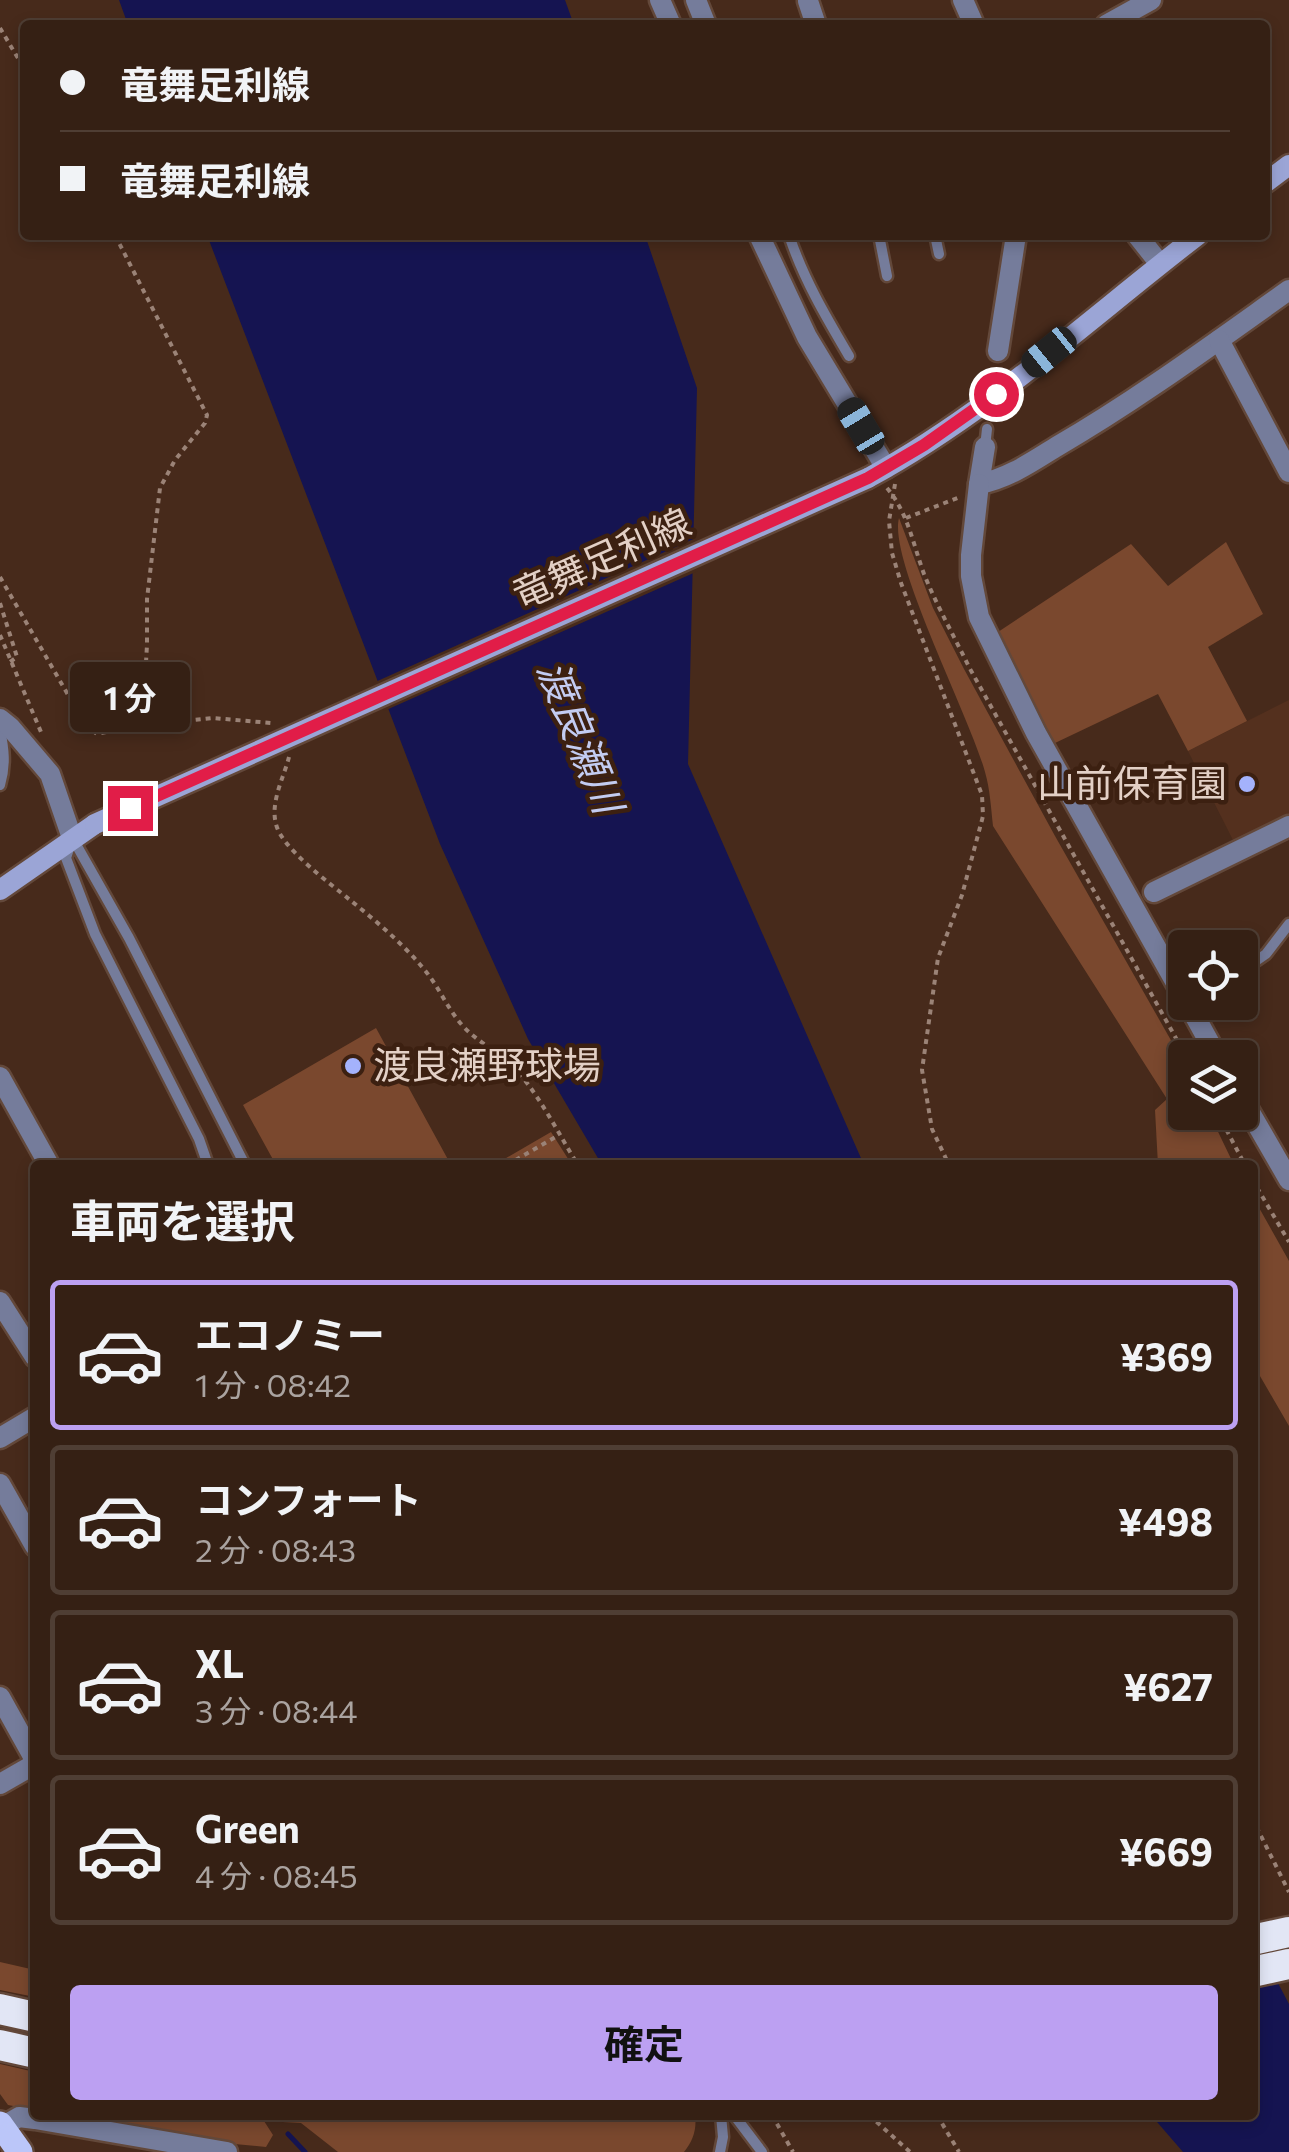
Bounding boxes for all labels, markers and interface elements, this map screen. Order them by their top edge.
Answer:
text: 竜舞足利線 [120,60,310,107]
text: 竜舞足利線 [120,156,310,203]
car [1016,321,1082,383]
route start [974,372,1019,417]
car [833,393,889,459]
street label: 竜舞足利線 [505,497,697,617]
water label: 渡良瀬川 [530,653,637,823]
callout: 1 分 [70,663,190,733]
text: 1 分 [104,677,156,717]
place label: 山前保育園 [1037,758,1227,805]
marker: 山前保育園 [1236,773,1258,795]
route end [108,786,153,831]
map controls [1168,930,1258,1130]
button: locate [1168,930,1258,1020]
place label: 渡良瀬野球場 [373,1040,601,1087]
button: layers [1168,1040,1258,1130]
marker: 渡良瀬野球場 [342,1055,364,1077]
text: 車両を選択 [70,1192,295,1247]
icon: car [75,1310,165,1400]
text: エコノミー [195,1310,385,1357]
text: ¥369 [1120,1332,1213,1379]
text: 1 分 · 08:42 [195,1364,351,1404]
icon: car [75,1475,165,1565]
text: コンフォート [195,1475,422,1522]
text: ¥498 [1118,1497,1213,1544]
text: 2 分 · 08:43 [195,1529,356,1569]
text: XL [195,1639,244,1686]
icon: car [75,1640,165,1730]
text: ¥627 [1123,1662,1213,1709]
text: 3 分 · 08:44 [195,1690,357,1730]
text: Green [195,1804,300,1851]
icon: car [75,1805,165,1895]
text: ¥669 [1119,1827,1213,1874]
text: 4 分 · 08:45 [195,1855,358,1895]
button: 確定 [70,1985,1218,2100]

